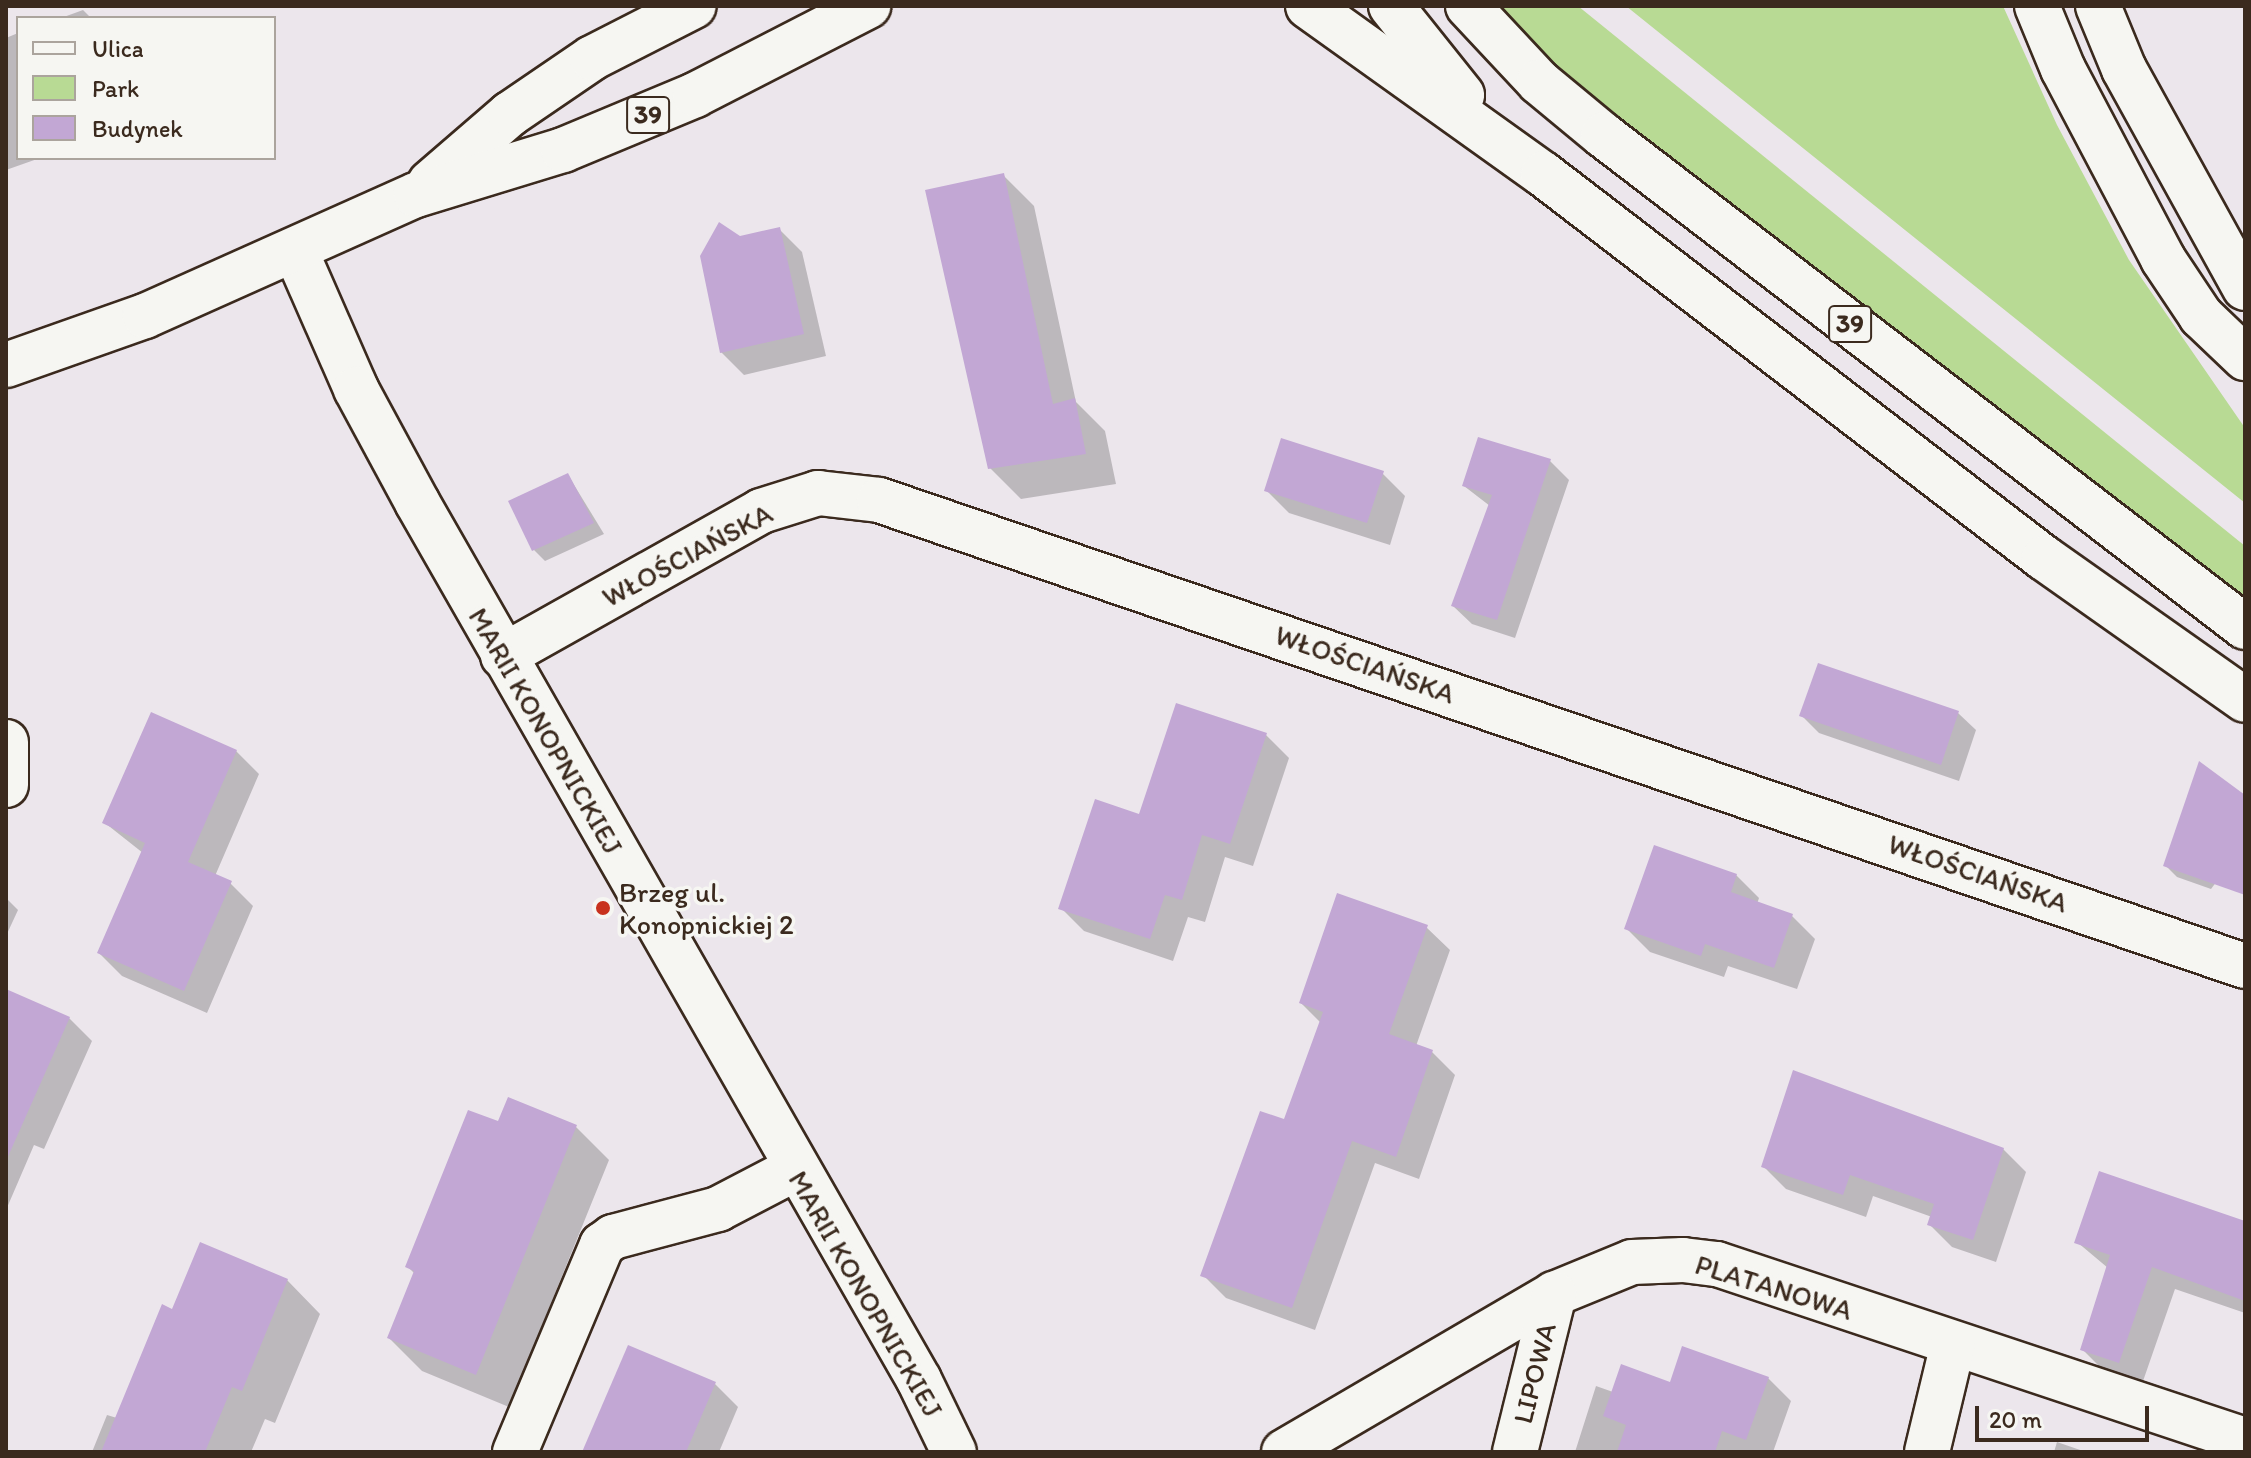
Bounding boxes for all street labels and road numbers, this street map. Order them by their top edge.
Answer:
road number: 39 [626,93,670,137]
road number: 39 [1828,302,1872,346]
street label: WŁOŚCIAŃSKA [596,496,778,614]
street label: MARII KONOPNICKIEJ [462,602,630,860]
street label: WŁOŚCIAŃSKA [1271,618,1459,710]
street label: WŁOŚCIAŃSKA [1884,827,2072,919]
street label: MARII KONOPNICKIEJ [782,1165,950,1423]
street label: PLATANOWA [1691,1247,1857,1327]
street label: LIPOWA [1505,1319,1563,1427]

